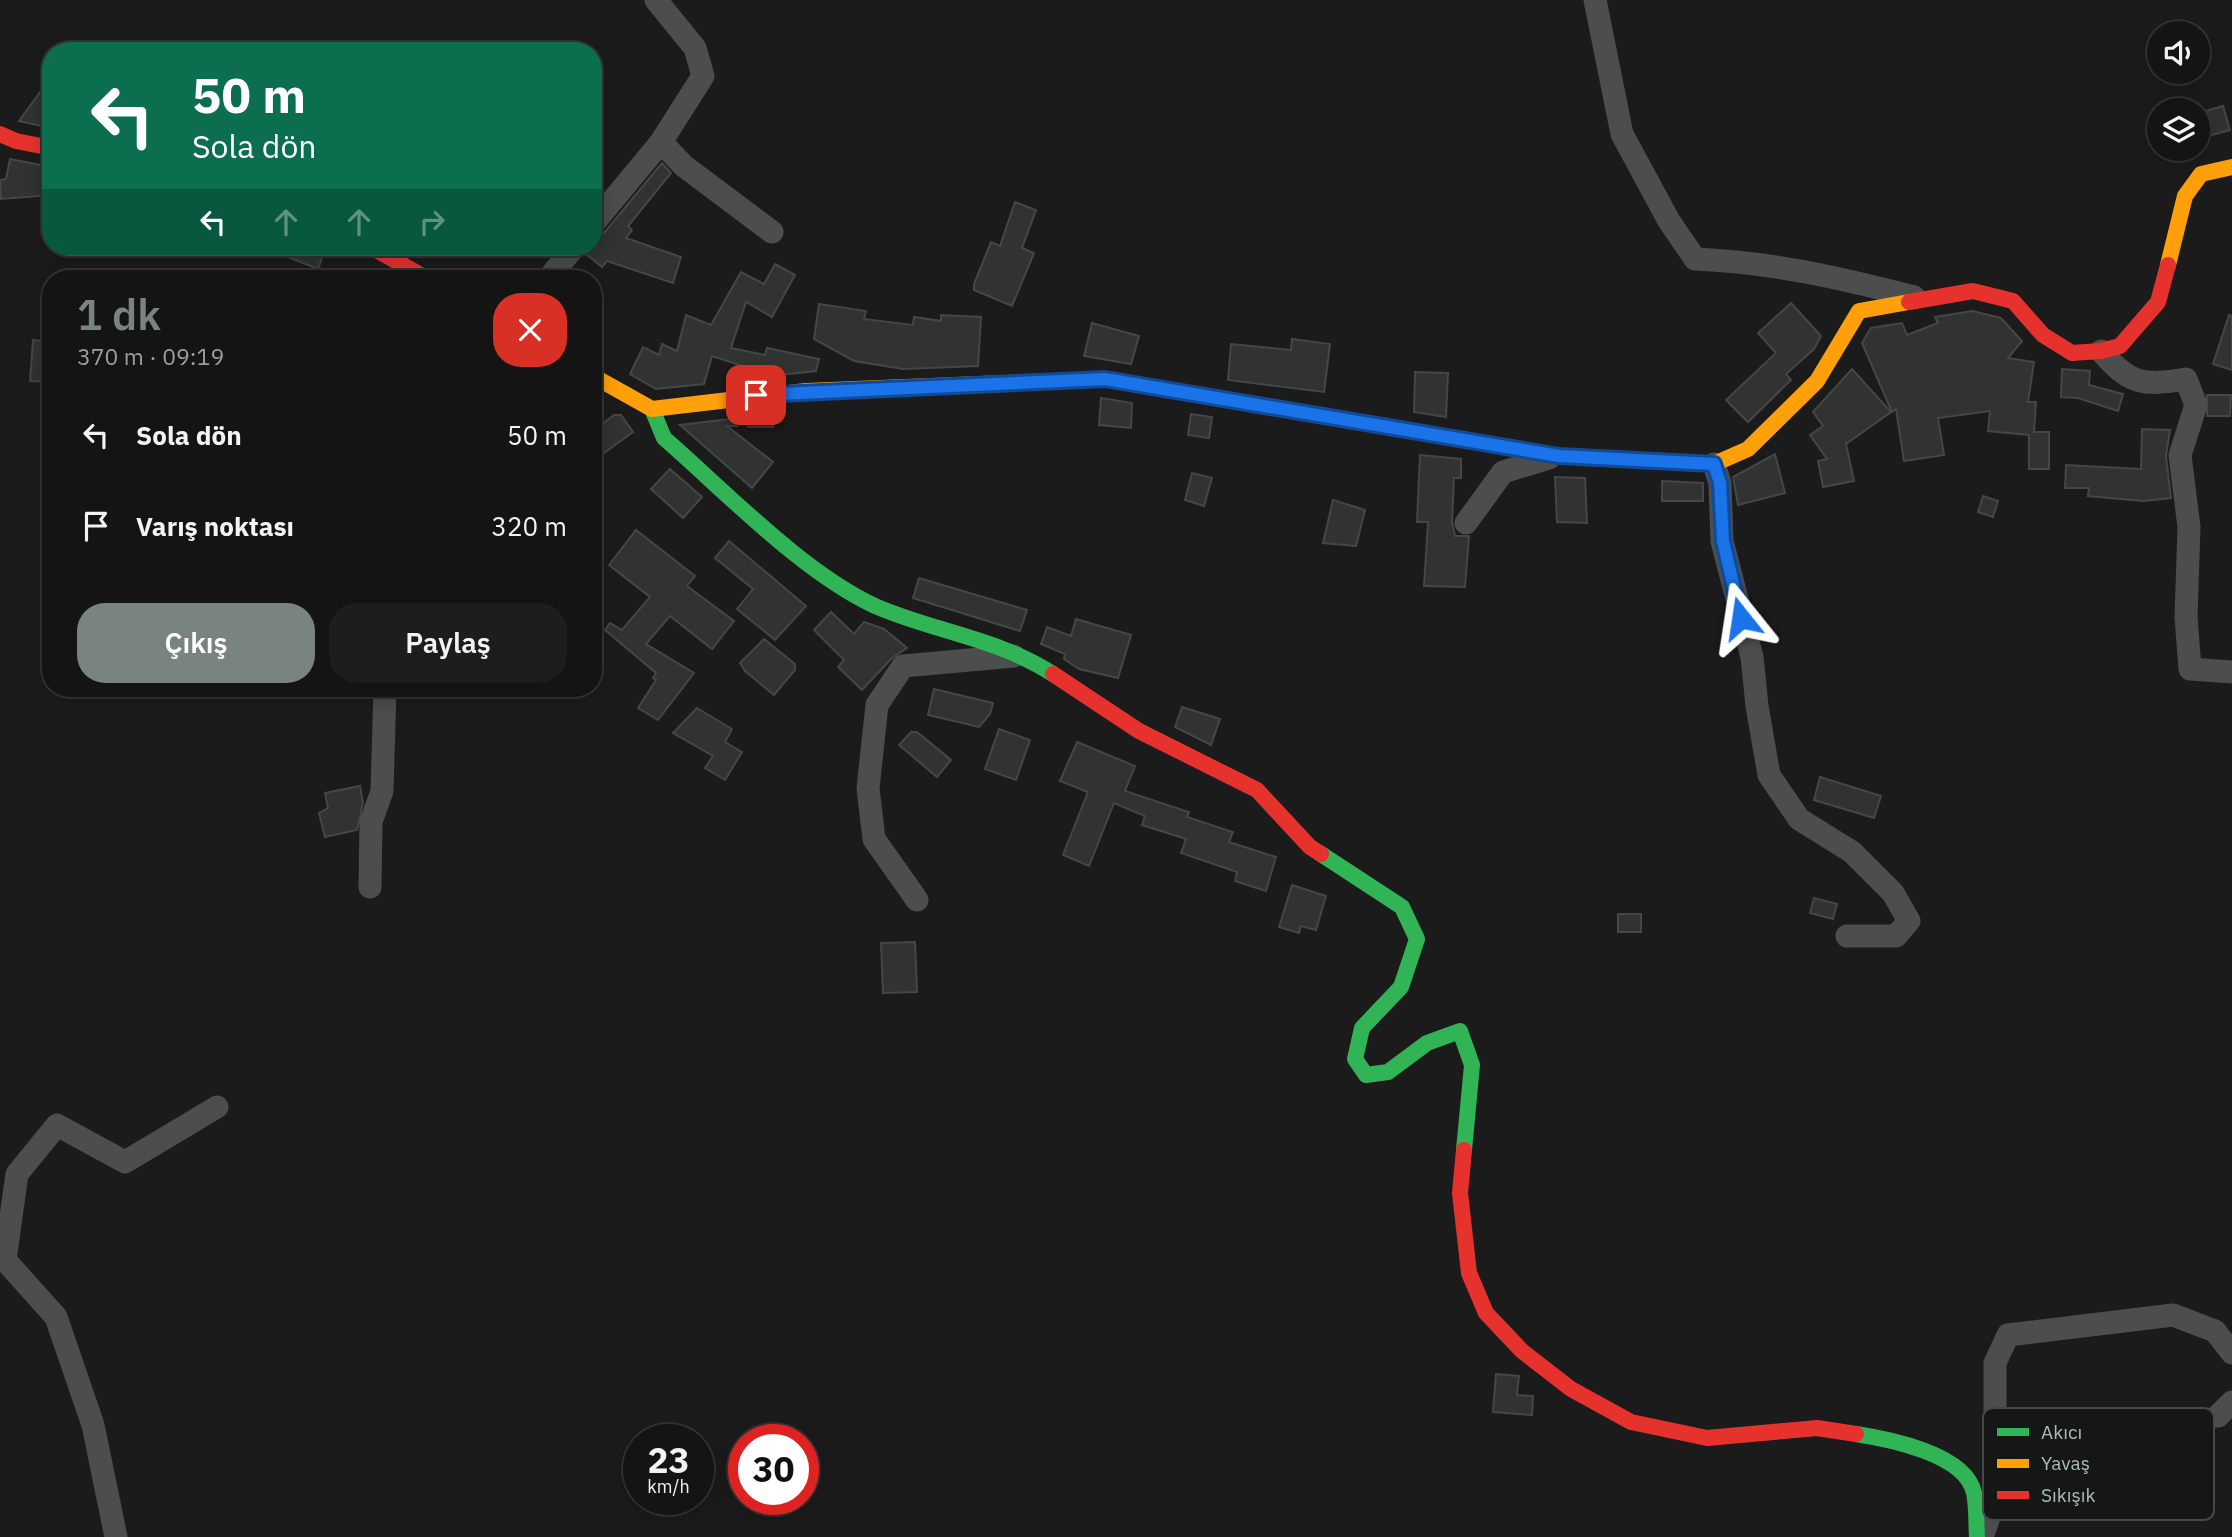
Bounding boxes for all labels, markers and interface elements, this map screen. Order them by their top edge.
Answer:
map controls [2147,21,2210,161]
button: sound [2147,21,2210,84]
text: 50 m [192,63,306,126]
icon: left [77,70,168,161]
button: layers [2147,98,2210,161]
text: Sola dön [192,125,317,167]
icon: left [194,203,232,241]
icon: ahead [267,203,305,241]
icon: ahead [340,203,378,241]
icon: right [413,203,451,241]
text: 1 dk [77,287,161,342]
button: close [493,293,567,367]
text: 370 m · 09:19 [77,341,224,371]
pin [726,365,786,425]
icon: arrive [737,376,775,414]
icon: left [77,416,115,454]
text: Sola dön [136,418,242,452]
text: 50 m [507,418,567,452]
icon: arrive [77,507,115,545]
text: Varış noktası [136,509,294,543]
text: 320 m [491,509,567,543]
position arrow [1704,581,1778,655]
button: Çıkış [77,603,315,683]
button: Paylaş [329,603,567,683]
legend [1983,1408,2214,1520]
text: Akıcı [2041,1420,2082,1444]
speed limit sign: 30 [728,1424,819,1515]
text: 23 [647,1437,690,1483]
text: Yavaş [2041,1451,2090,1475]
text: km/h [647,1475,690,1498]
text: Sıkışık [2041,1483,2096,1507]

